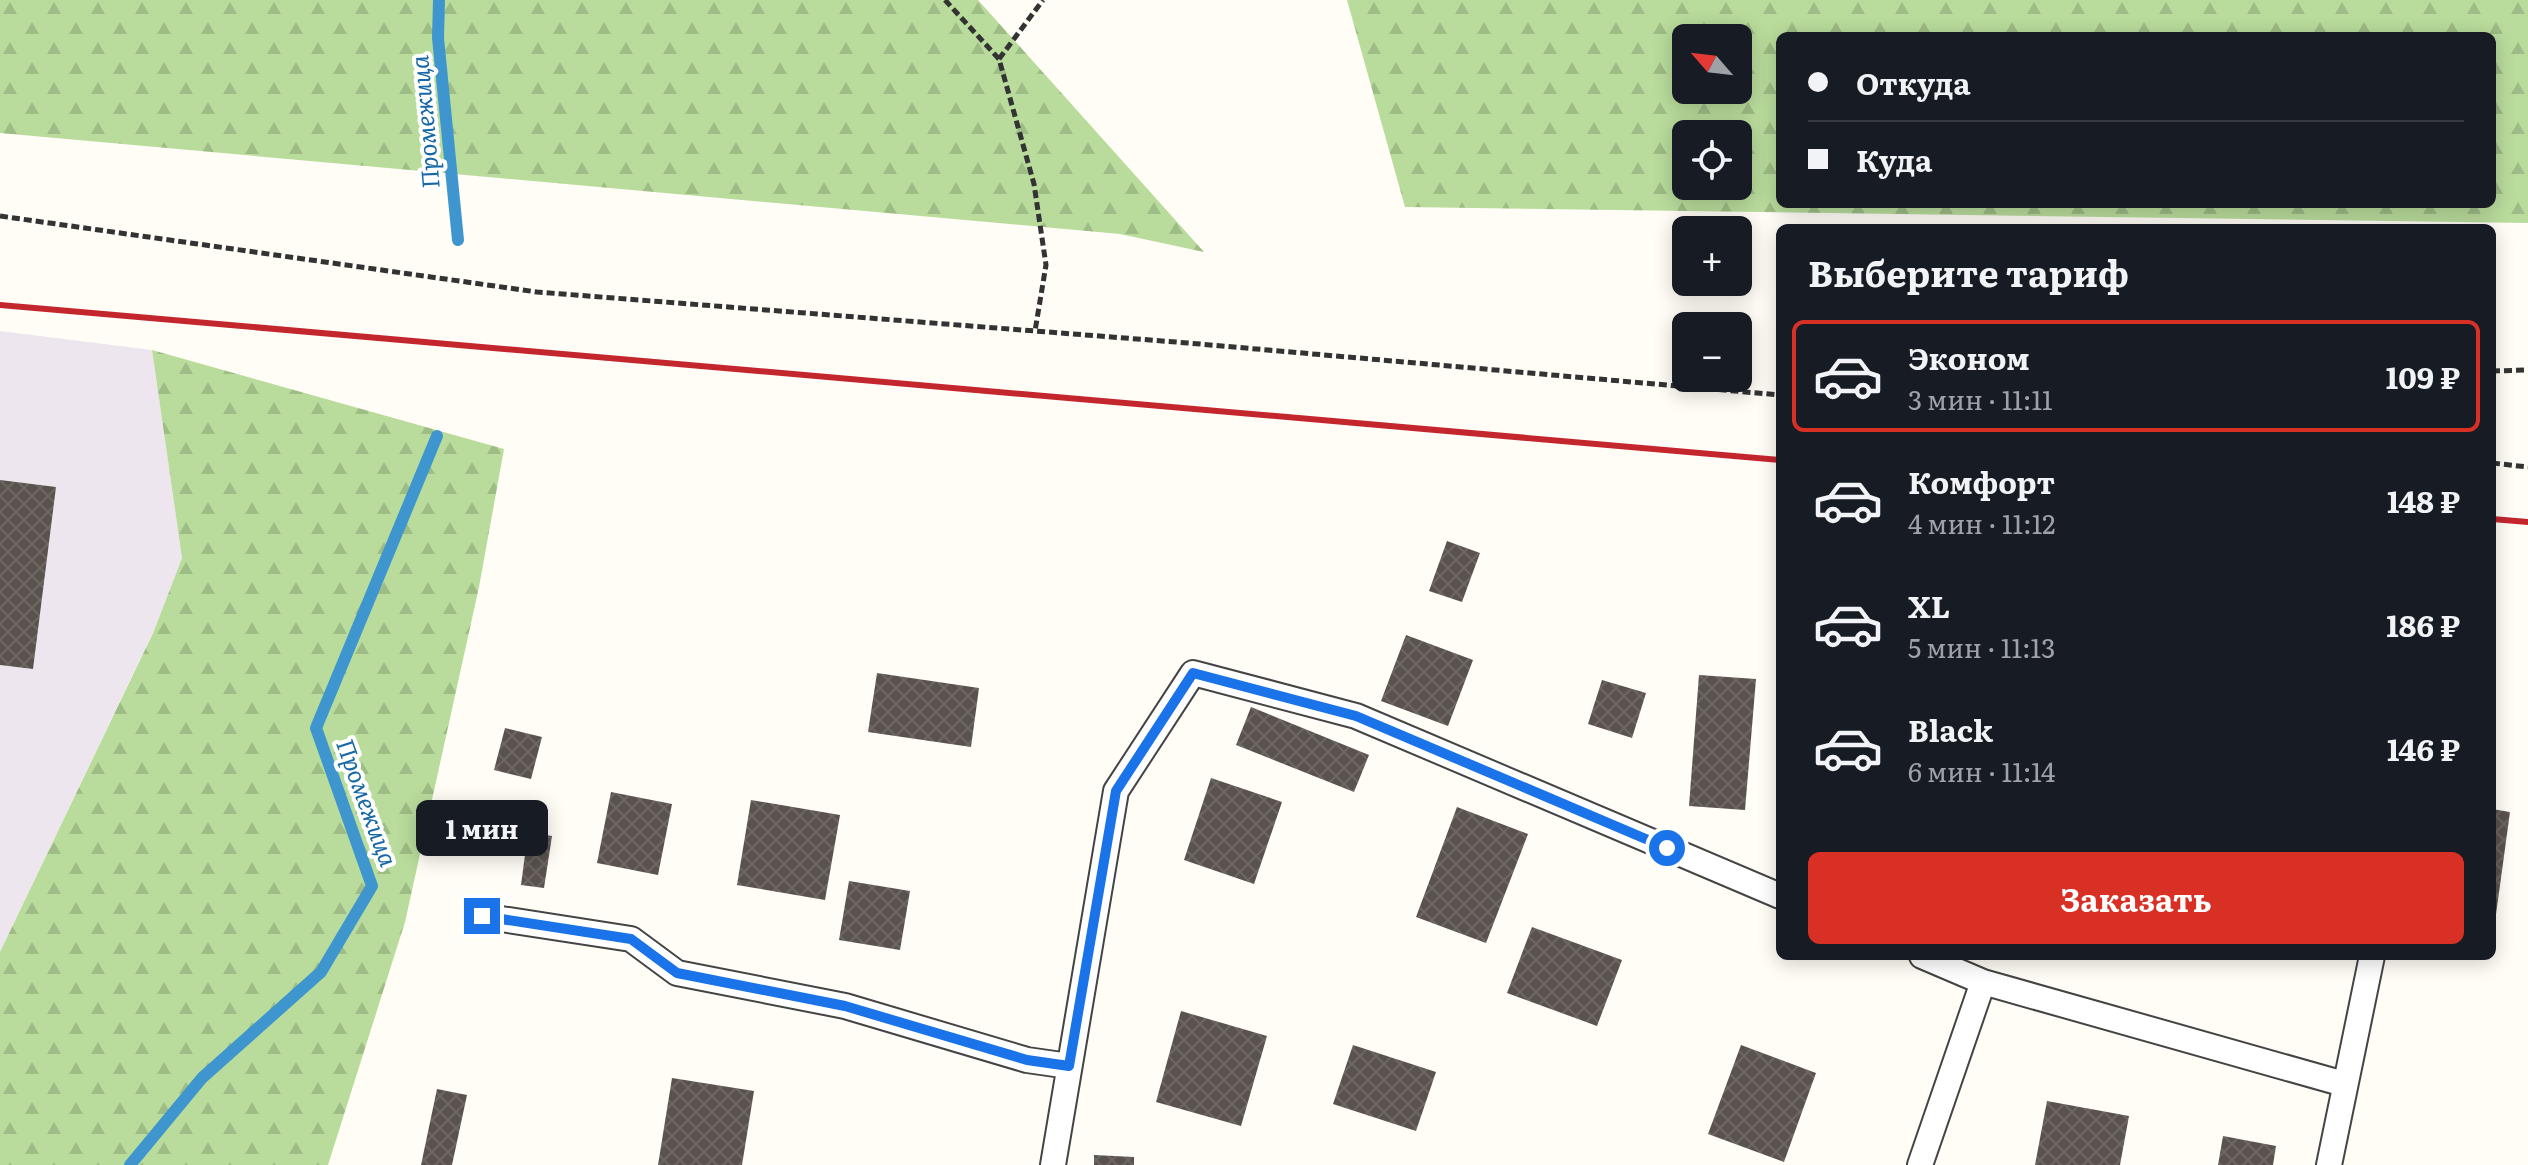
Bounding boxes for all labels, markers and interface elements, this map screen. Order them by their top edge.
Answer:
north arrow [1672,24,1752,104]
map controls [1672,24,1752,392]
water label: Промежица [400,54,447,190]
text: Откуда [1856,60,1971,104]
button: locate [1672,120,1752,200]
text: Куда [1856,137,1932,181]
button: + [1672,216,1752,296]
text: Выберите тариф [1808,245,2129,298]
button: − [1672,312,1752,392]
text: Эконом [1908,335,2030,379]
icon: car [1812,340,1884,412]
text: 109 ₽ [2386,354,2460,398]
text: 3 мин · 11:11 [1908,379,2053,418]
text: Комфорт [1908,459,2055,503]
icon: car [1812,464,1884,536]
text: 148 ₽ [2387,478,2460,522]
text: 4 мин · 11:12 [1908,503,2056,542]
text: XL [1908,583,1950,627]
icon: car [1812,588,1884,660]
text: 186 ₽ [2386,602,2460,646]
text: 5 мин · 11:13 [1908,627,2055,666]
text: Black [1908,707,1993,751]
icon: car [1812,712,1884,784]
text: 146 ₽ [2387,726,2460,770]
water label: Промежица [329,733,408,871]
text: 6 мин · 11:14 [1908,751,2055,790]
callout: 1 мин [416,800,548,856]
text: 1 мин [445,808,519,847]
route start [1649,830,1685,866]
button: Заказать [1808,852,2464,944]
route end [464,898,500,934]

